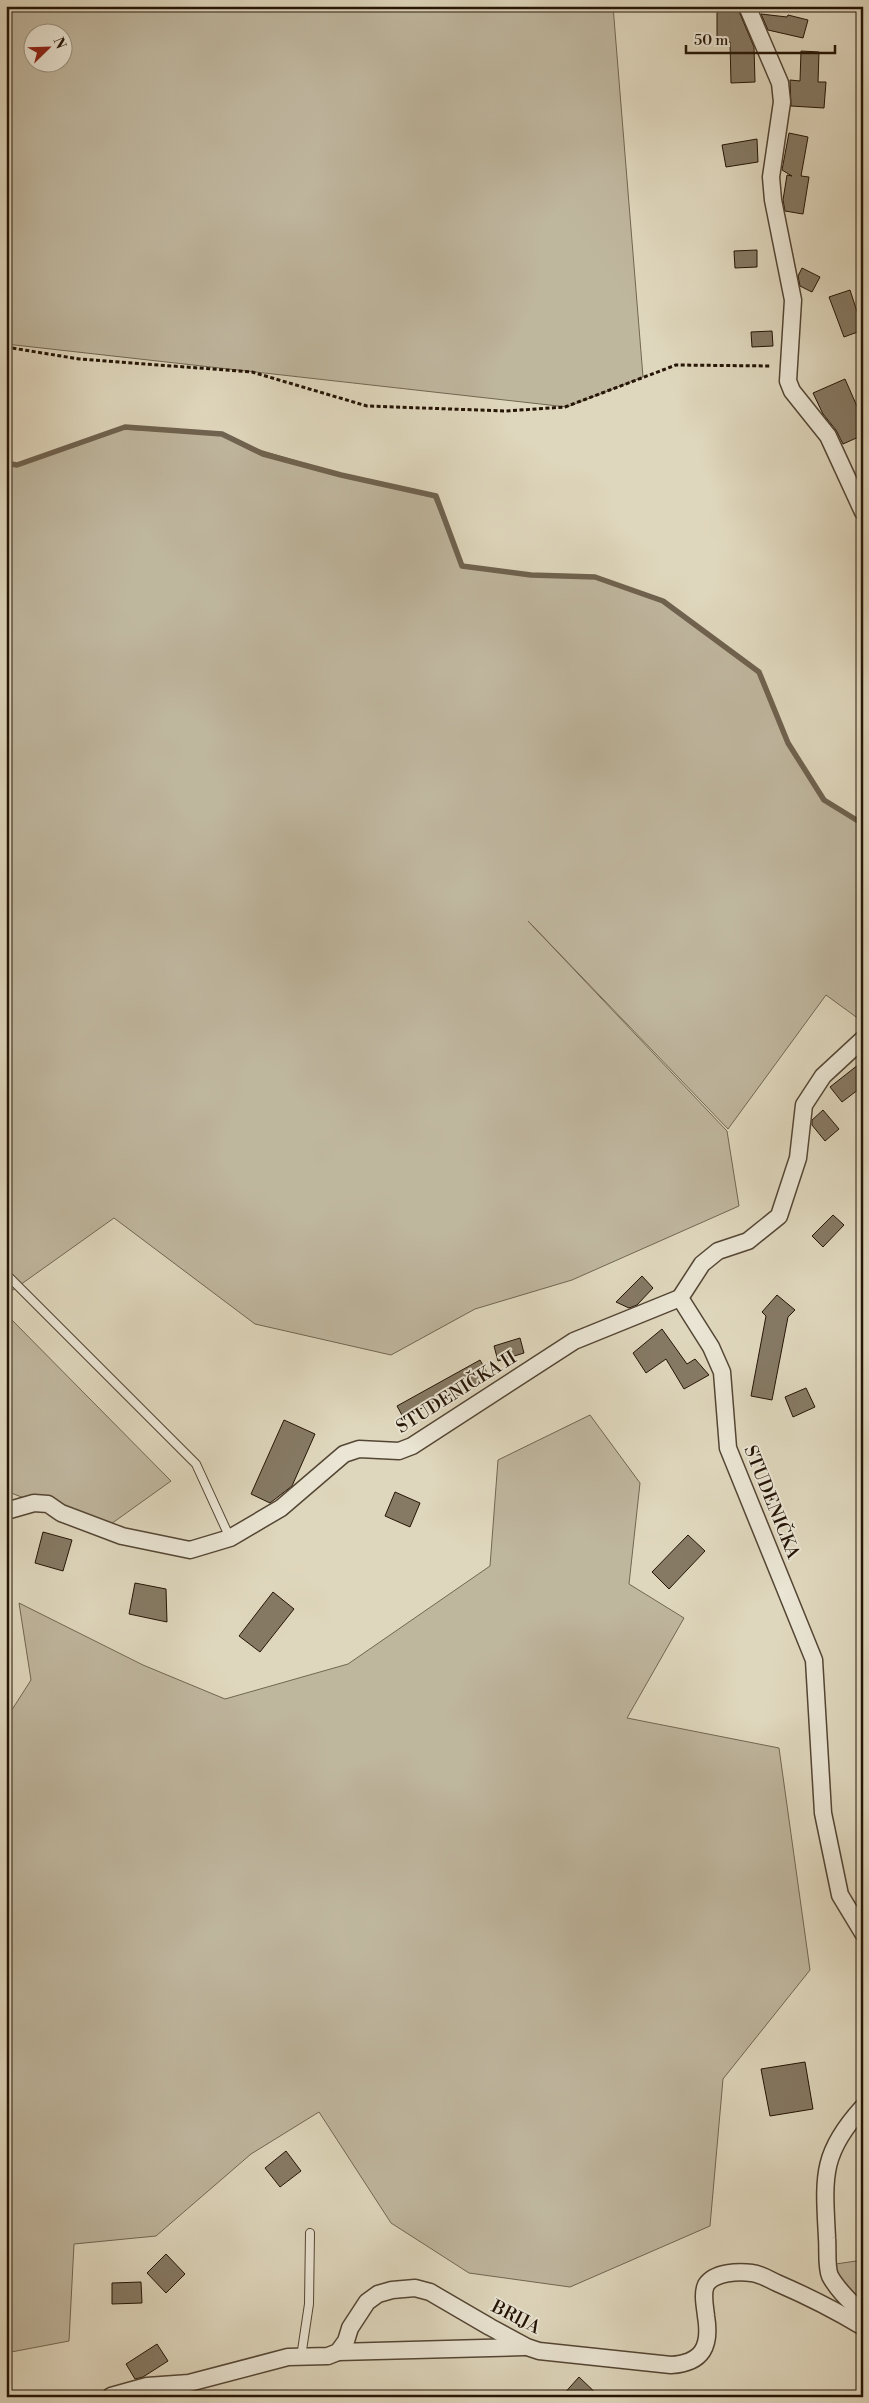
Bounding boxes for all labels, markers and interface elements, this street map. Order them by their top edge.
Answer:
north arrow [22,22,72,72]
scale bar [686,22,835,54]
text: 50 m [694,31,728,50]
text: N [49,35,69,52]
street label: STUDENIČKA II [392,1346,521,1439]
street label: STUDENIČKA [738,1442,805,1563]
street label: BRIJA [487,2295,545,2340]

